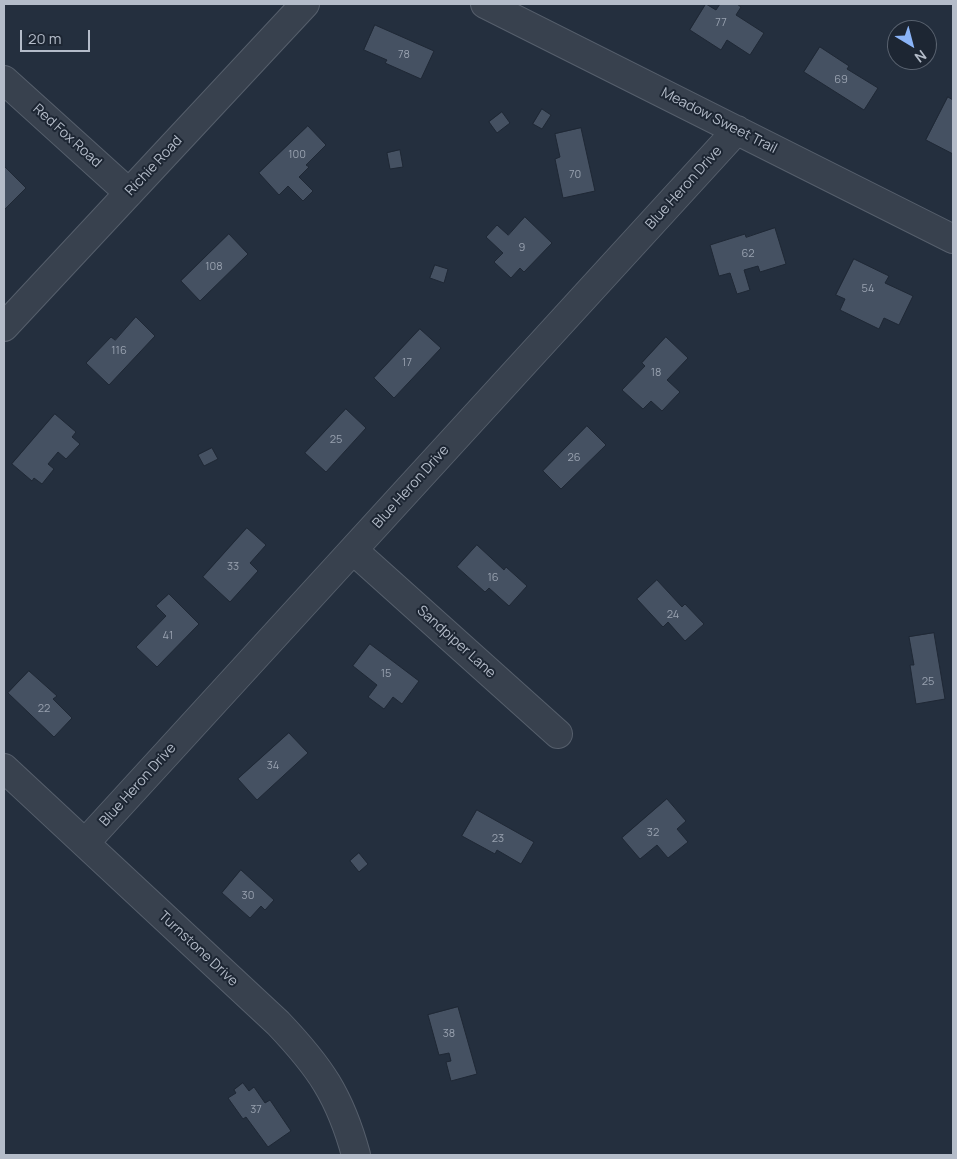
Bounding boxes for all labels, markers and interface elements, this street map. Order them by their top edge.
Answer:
house number: 77 [715,16,727,30]
scale bar [22,20,92,52]
north arrow [887,20,937,70]
text: 20 m [28,28,61,49]
text: N [911,46,930,67]
house number: 78 [398,48,410,62]
house number: 69 [834,73,848,87]
street label: Meadow Sweet Trail [658,84,780,158]
street label: Red Fox Road [29,101,105,171]
street label: Richie Road [122,133,186,199]
street label: Blue Heron Drive [642,143,726,233]
house number: 100 [288,148,306,162]
house number: 70 [569,168,581,182]
house number: 9 [519,241,525,255]
house number: 62 [741,247,755,261]
house number: 108 [205,260,223,274]
house number: 54 [862,282,874,296]
house number: 116 [111,344,127,358]
house number: 17 [402,356,412,370]
house number: 18 [651,366,661,380]
house number: 25 [330,433,342,447]
street label: Blue Heron Drive [369,442,453,532]
house number: 26 [567,451,581,465]
house number: 33 [227,560,239,574]
house number: 16 [487,571,499,585]
street label: Sandpiper Lane [413,602,499,682]
house number: 24 [667,608,679,622]
house number: 41 [163,629,173,643]
house number: 15 [381,667,391,681]
house number: 25 [922,675,934,689]
house number: 22 [38,702,50,716]
street label: Blue Heron Drive [96,740,180,830]
house number: 34 [267,759,279,773]
house number: 32 [647,826,659,840]
house number: 23 [492,832,504,846]
house number: 30 [242,889,254,903]
street label: Turnstone Drive [155,908,241,990]
house number: 38 [443,1027,455,1041]
house number: 37 [250,1103,262,1117]

